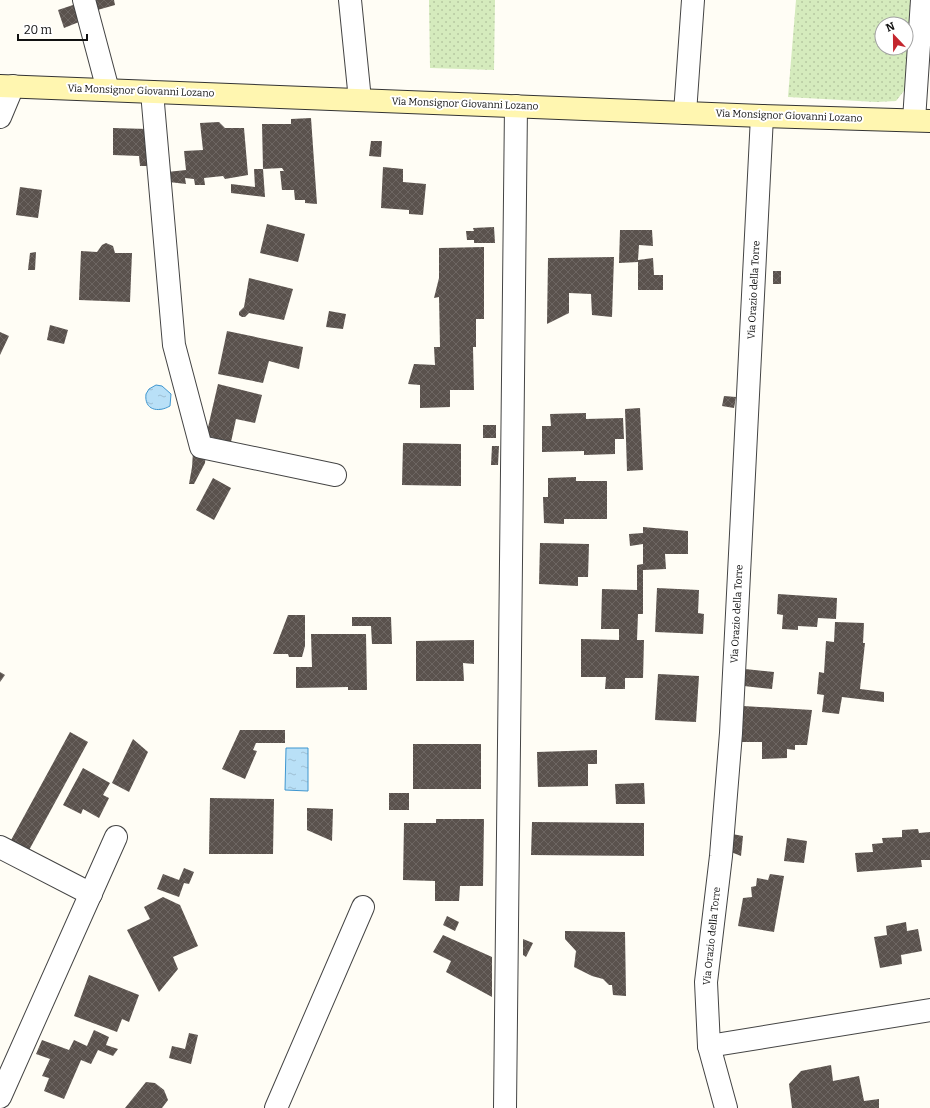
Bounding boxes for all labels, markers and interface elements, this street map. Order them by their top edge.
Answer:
scale bar [18,16,87,42]
north arrow [874,16,914,56]
text: N [884,19,897,35]
text: 20 m [24,23,53,37]
street label: Via Monsignor Giovanni Lozano [67,82,215,100]
street label: Via Monsignor Giovanni Lozano [391,95,539,113]
street label: Via Monsignor Giovanni Lozano [715,107,863,125]
street label: Via Orazio della Torre [745,240,763,340]
street label: Via Orazio della Torre [728,564,746,664]
street label: Via Orazio della Torre [701,886,723,986]

